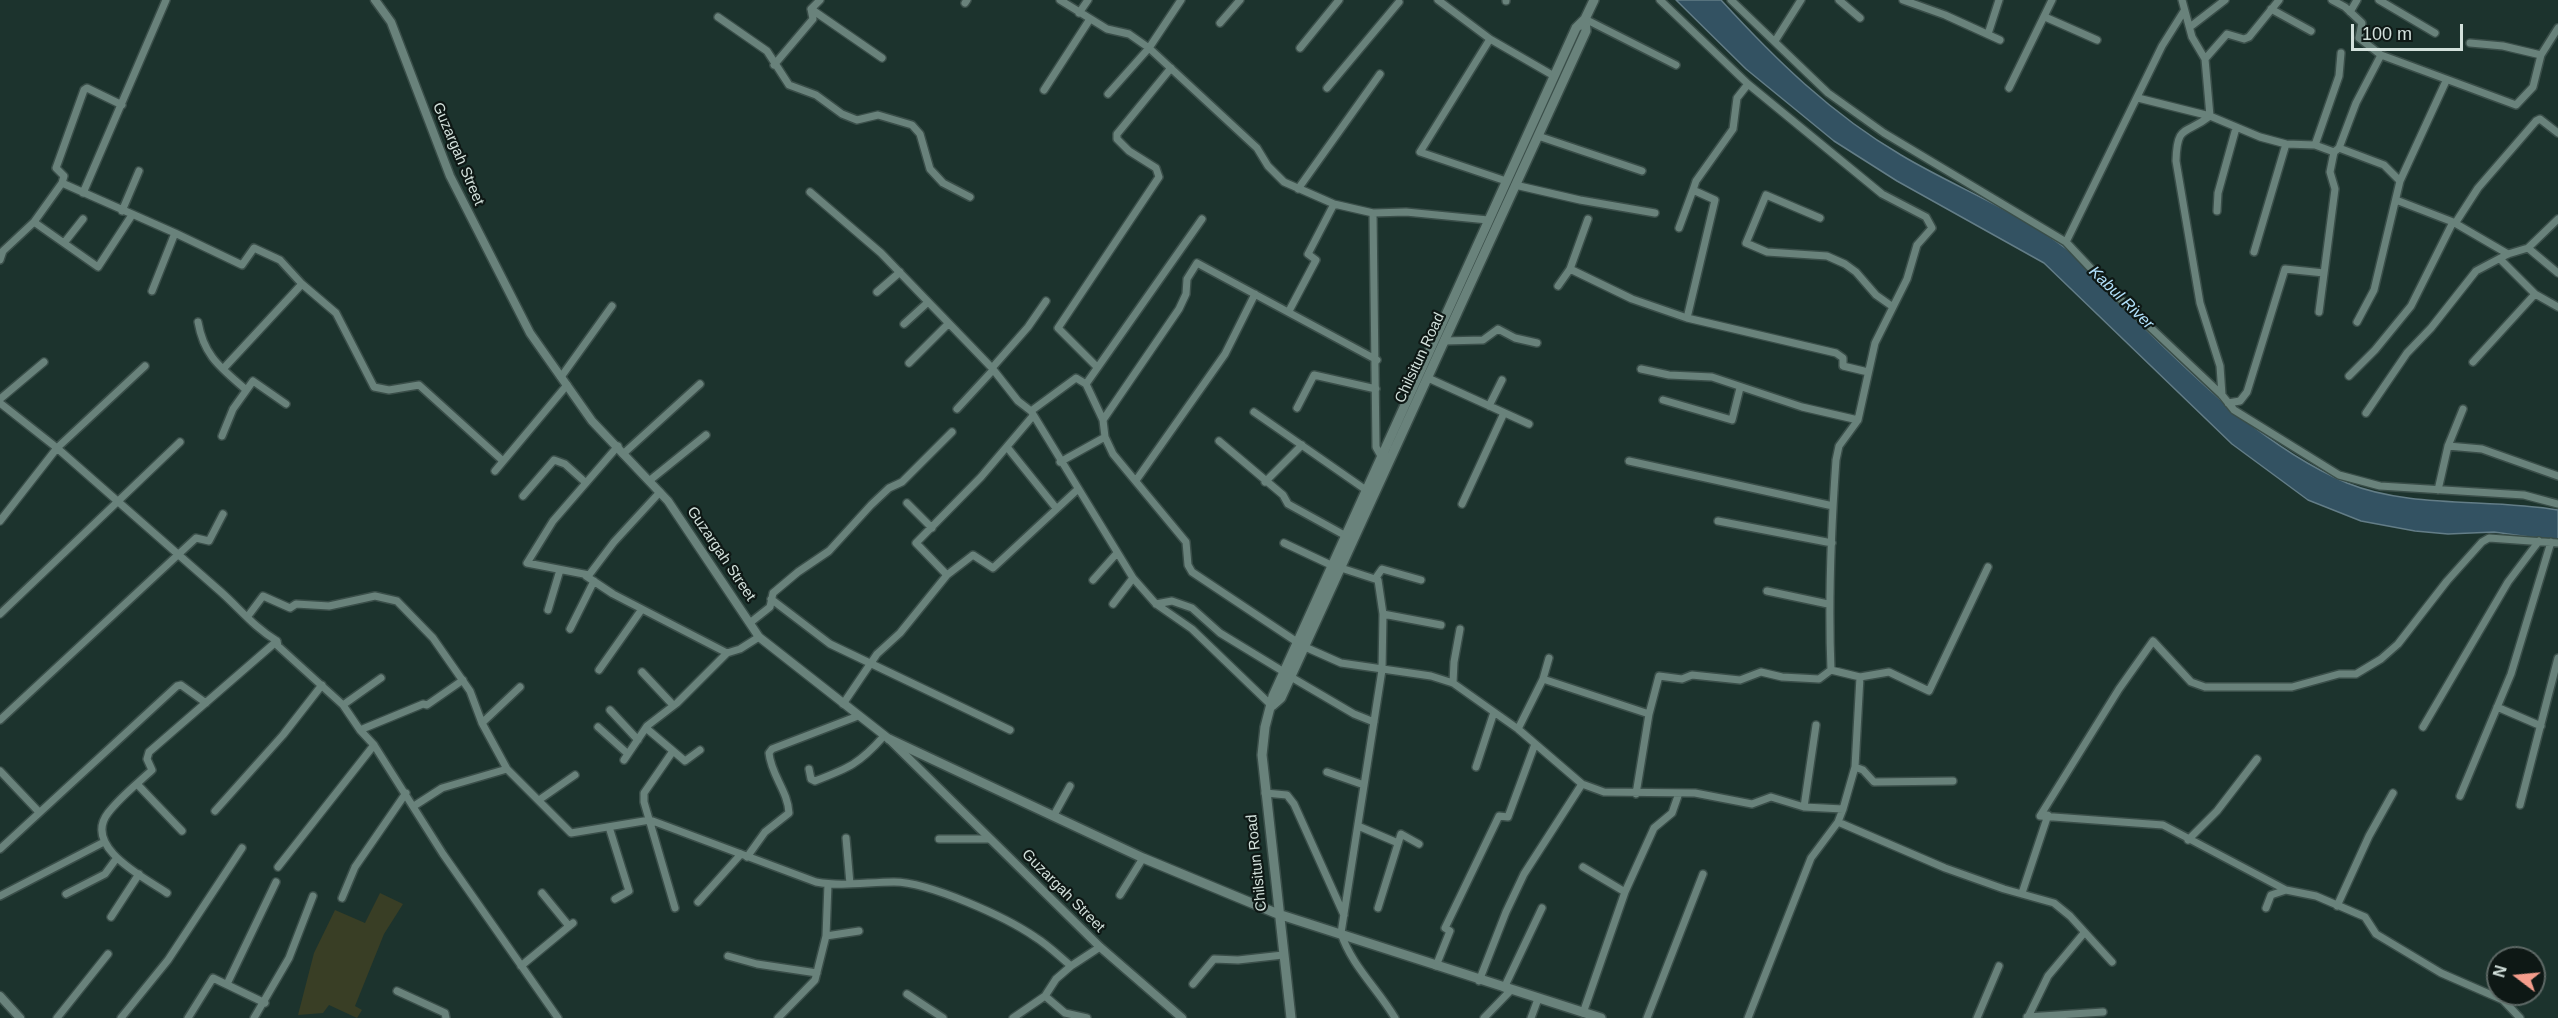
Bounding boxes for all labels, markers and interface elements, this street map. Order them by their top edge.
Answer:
scale bar [2354,12,2466,50]
text: 100 m [2362,24,2412,44]
street label: Guzargah Street [428,100,488,208]
water label: Kabul River [2085,262,2157,334]
street label: Chilsitun Road [1391,310,1449,406]
street label: Guzargah Street [683,503,759,605]
street label: Chilsitun Road [1243,814,1271,912]
street label: Guzargah Street [1018,846,1108,936]
north arrow [2486,946,2546,1006]
text: N [2490,964,2510,979]

